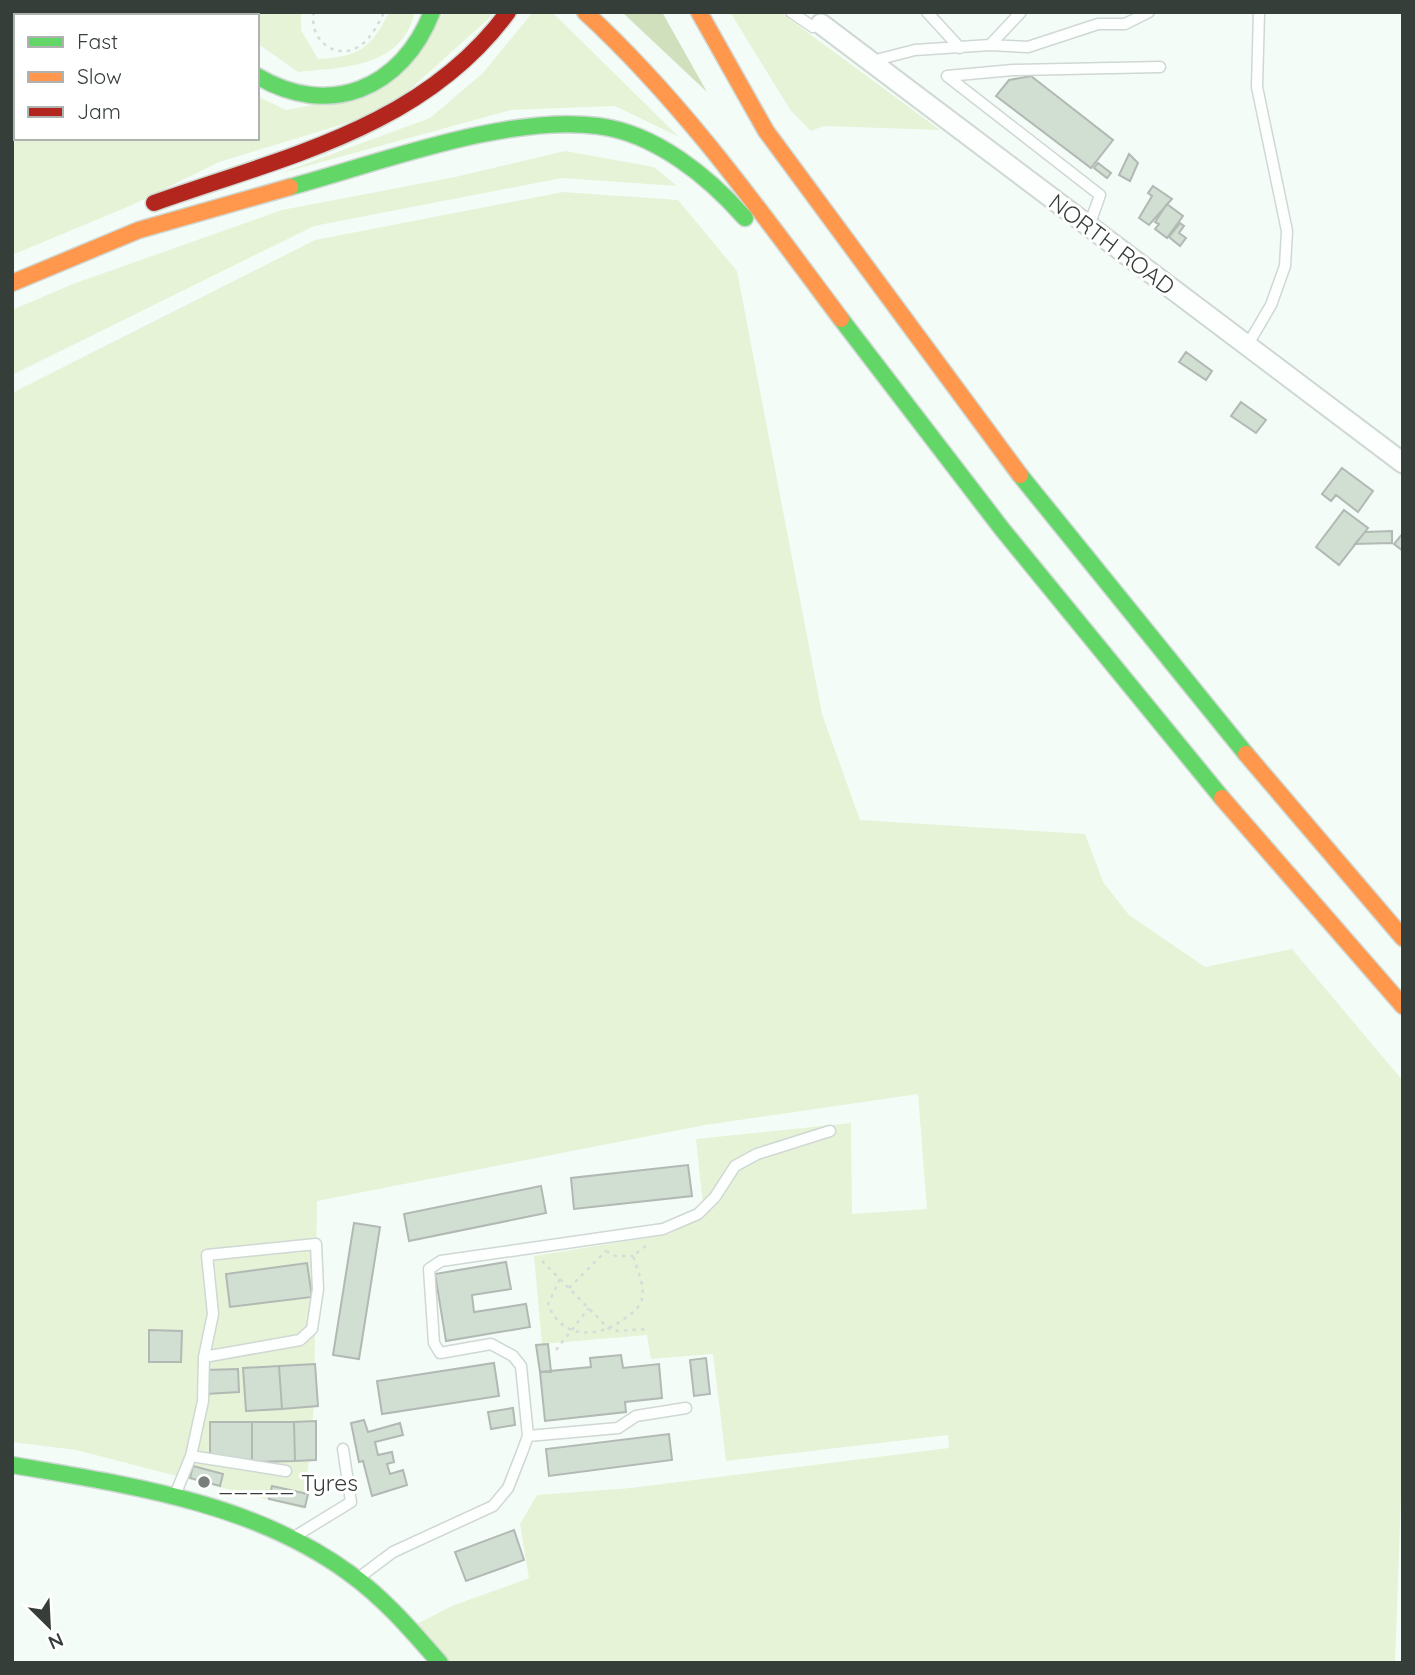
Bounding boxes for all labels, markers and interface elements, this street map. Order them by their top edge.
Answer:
legend [14,14,259,140]
text: Fast [77,28,118,54]
text: Slow [77,63,122,89]
text: Jam [77,98,121,124]
street label: NORTH ROAD [1043,187,1181,301]
place label: _____ Tyres [218,1468,358,1497]
marker: _____ Tyres [196,1474,212,1490]
north arrow [14,1591,84,1661]
text: N [45,1628,67,1655]

